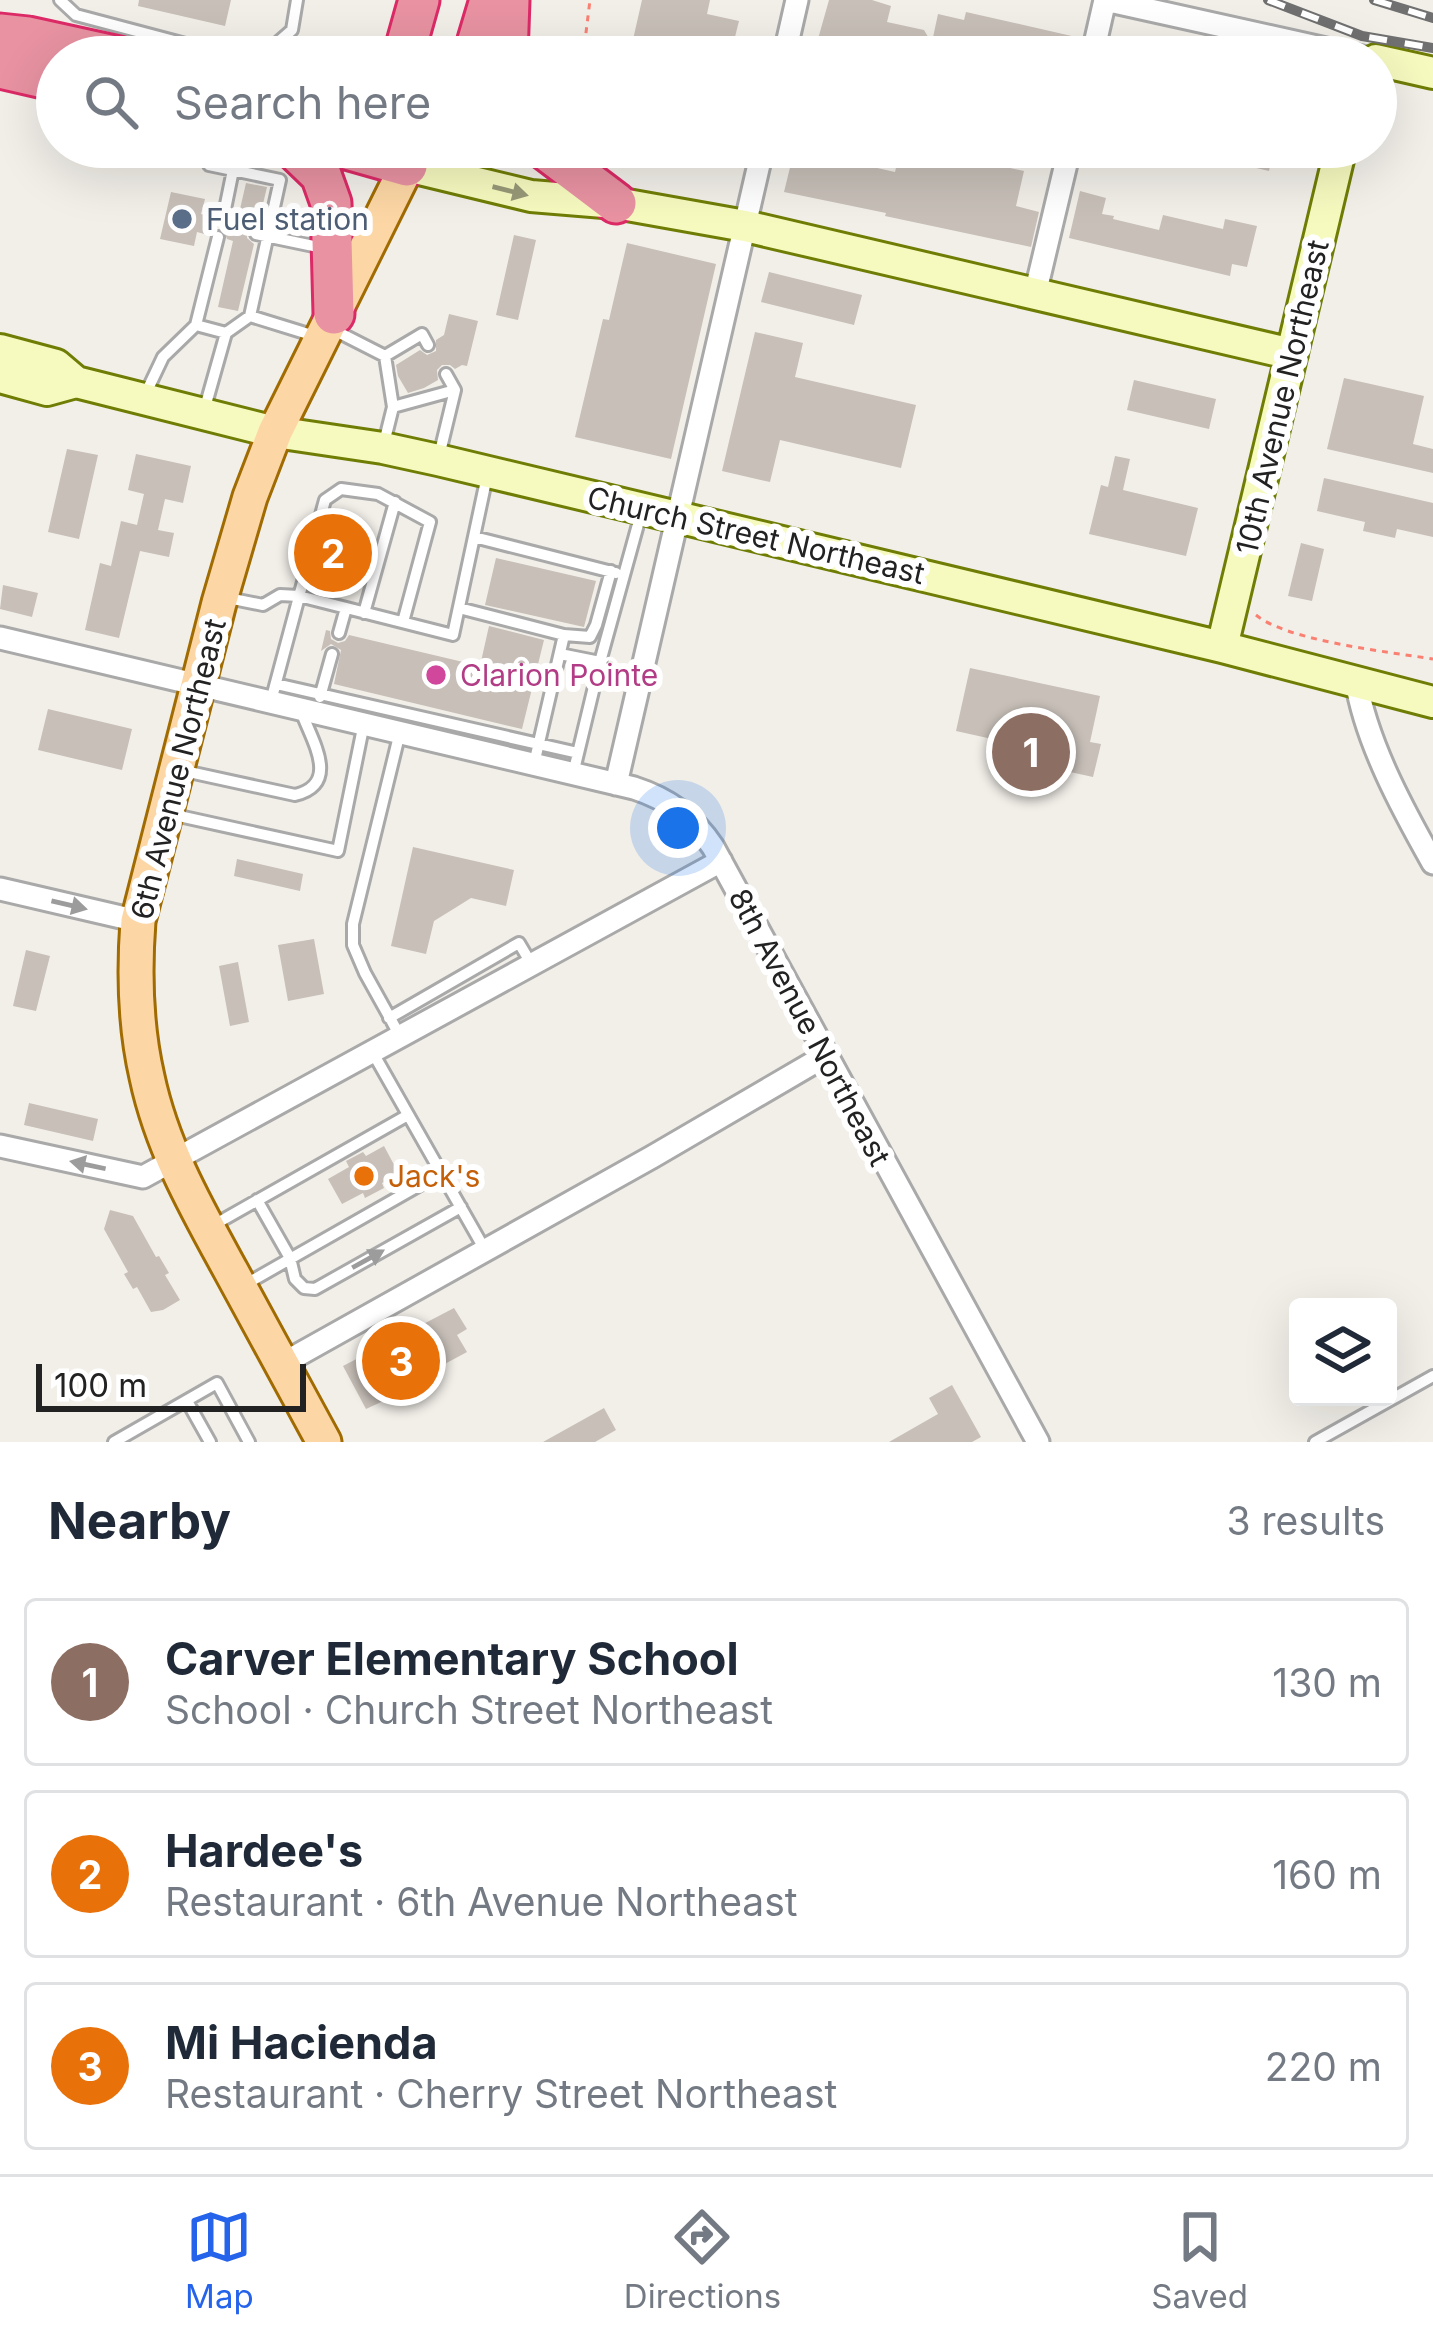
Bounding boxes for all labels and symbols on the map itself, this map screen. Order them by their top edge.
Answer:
one-way arrow [492,182,529,201]
place label: Fuel station [206,201,369,237]
marker: Fuel station [169,206,195,232]
street label: 10th Avenue Northeast [1228,236,1336,558]
street label: Church Street Northeast [584,479,928,591]
pin: 2 [294,508,372,598]
street label: 6th Avenue Northeast [123,615,233,923]
place label: Clarion Pointe [460,657,658,693]
marker: Clarion Pointe [423,662,449,688]
pin: 1 [992,707,1070,797]
your location [648,798,708,858]
street label: 8th Avenue Northeast [722,882,898,1172]
one-way arrow [51,896,88,915]
one-way arrow [69,1154,107,1173]
place label: Jack's [388,1158,480,1194]
marker: Jack's [351,1163,377,1189]
one-way arrow [352,1250,385,1271]
pin: 3 [362,1316,440,1406]
scale bar [36,1358,306,1411]

